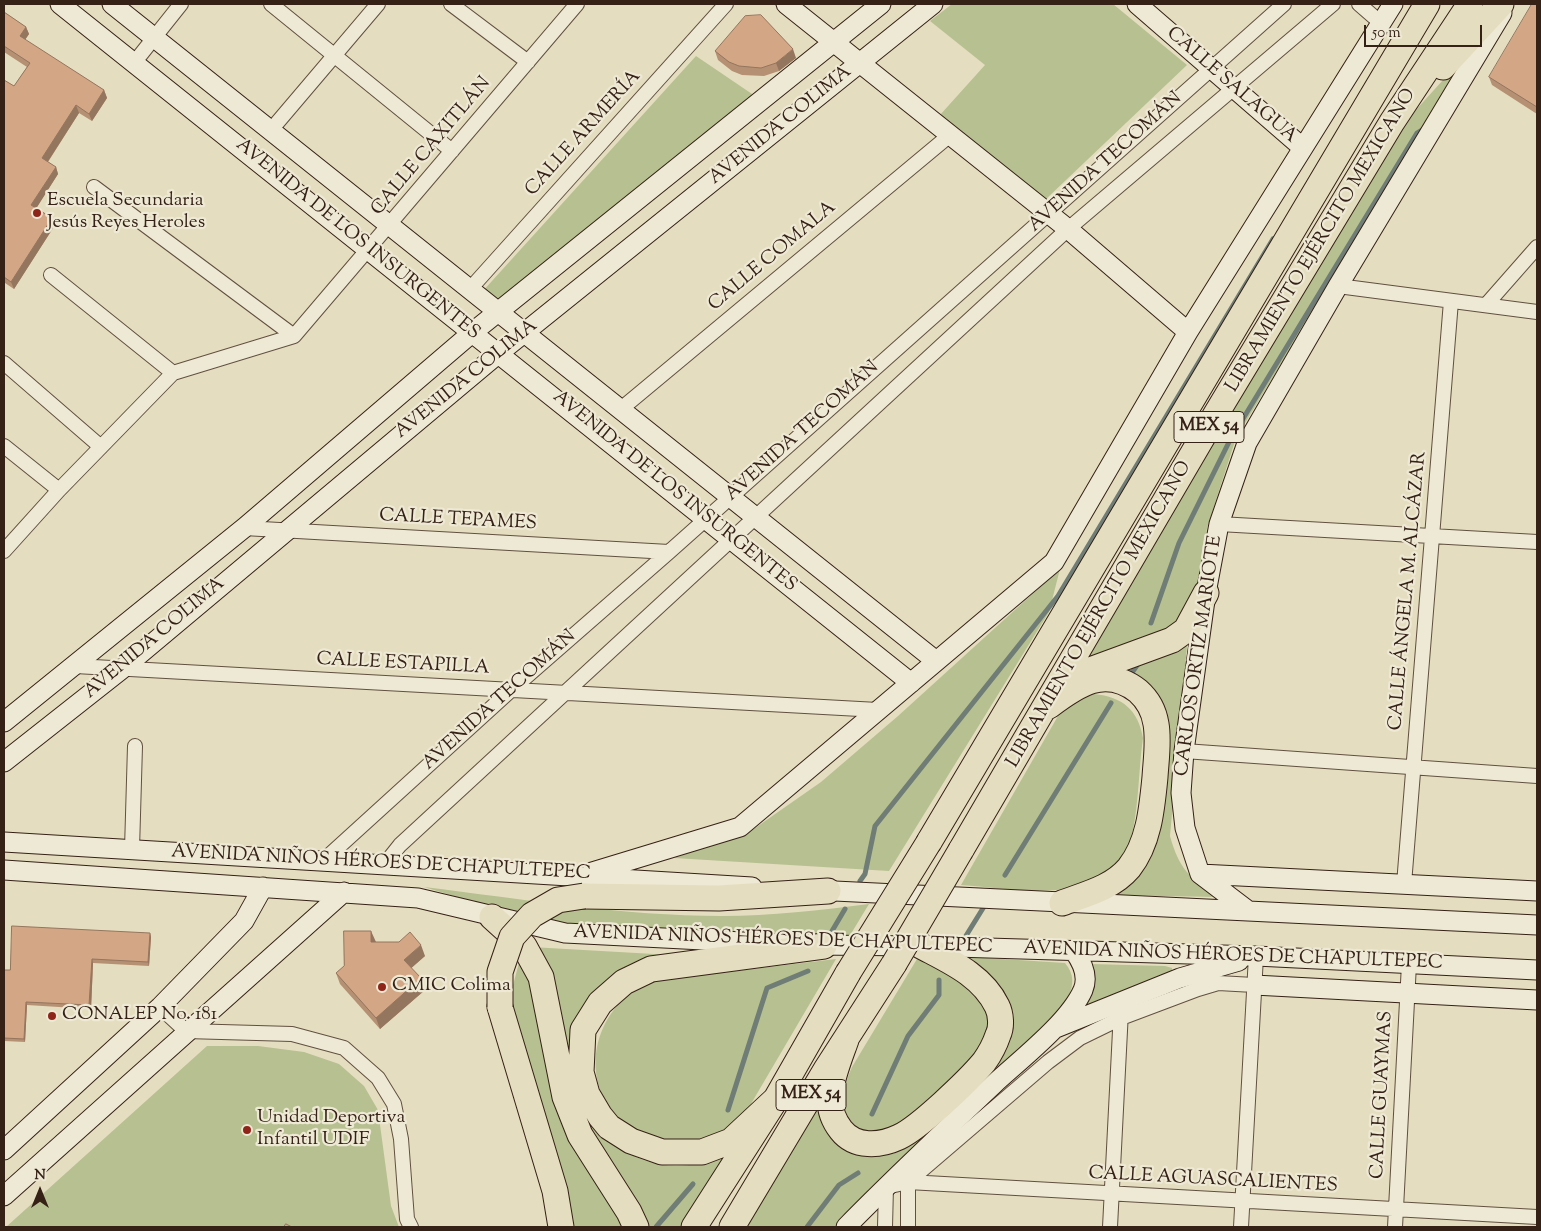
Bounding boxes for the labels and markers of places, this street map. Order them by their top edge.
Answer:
place label: Escuela Secundaria Jesús Reyes Heroles [47,191,205,235]
marker: Escuela Secundaria Jesús Reyes Heroles [31,207,43,219]
place label: CMIC Colima [392,976,511,998]
marker: CMIC Colima [376,981,388,993]
place label: CONALEP No. 181 [62,1005,217,1027]
marker: CONALEP No. 181 [46,1010,58,1022]
place label: Unidad Deportiva Infantil UDIF [257,1108,405,1152]
marker: Unidad Deportiva Infantil UDIF [241,1124,253,1136]

